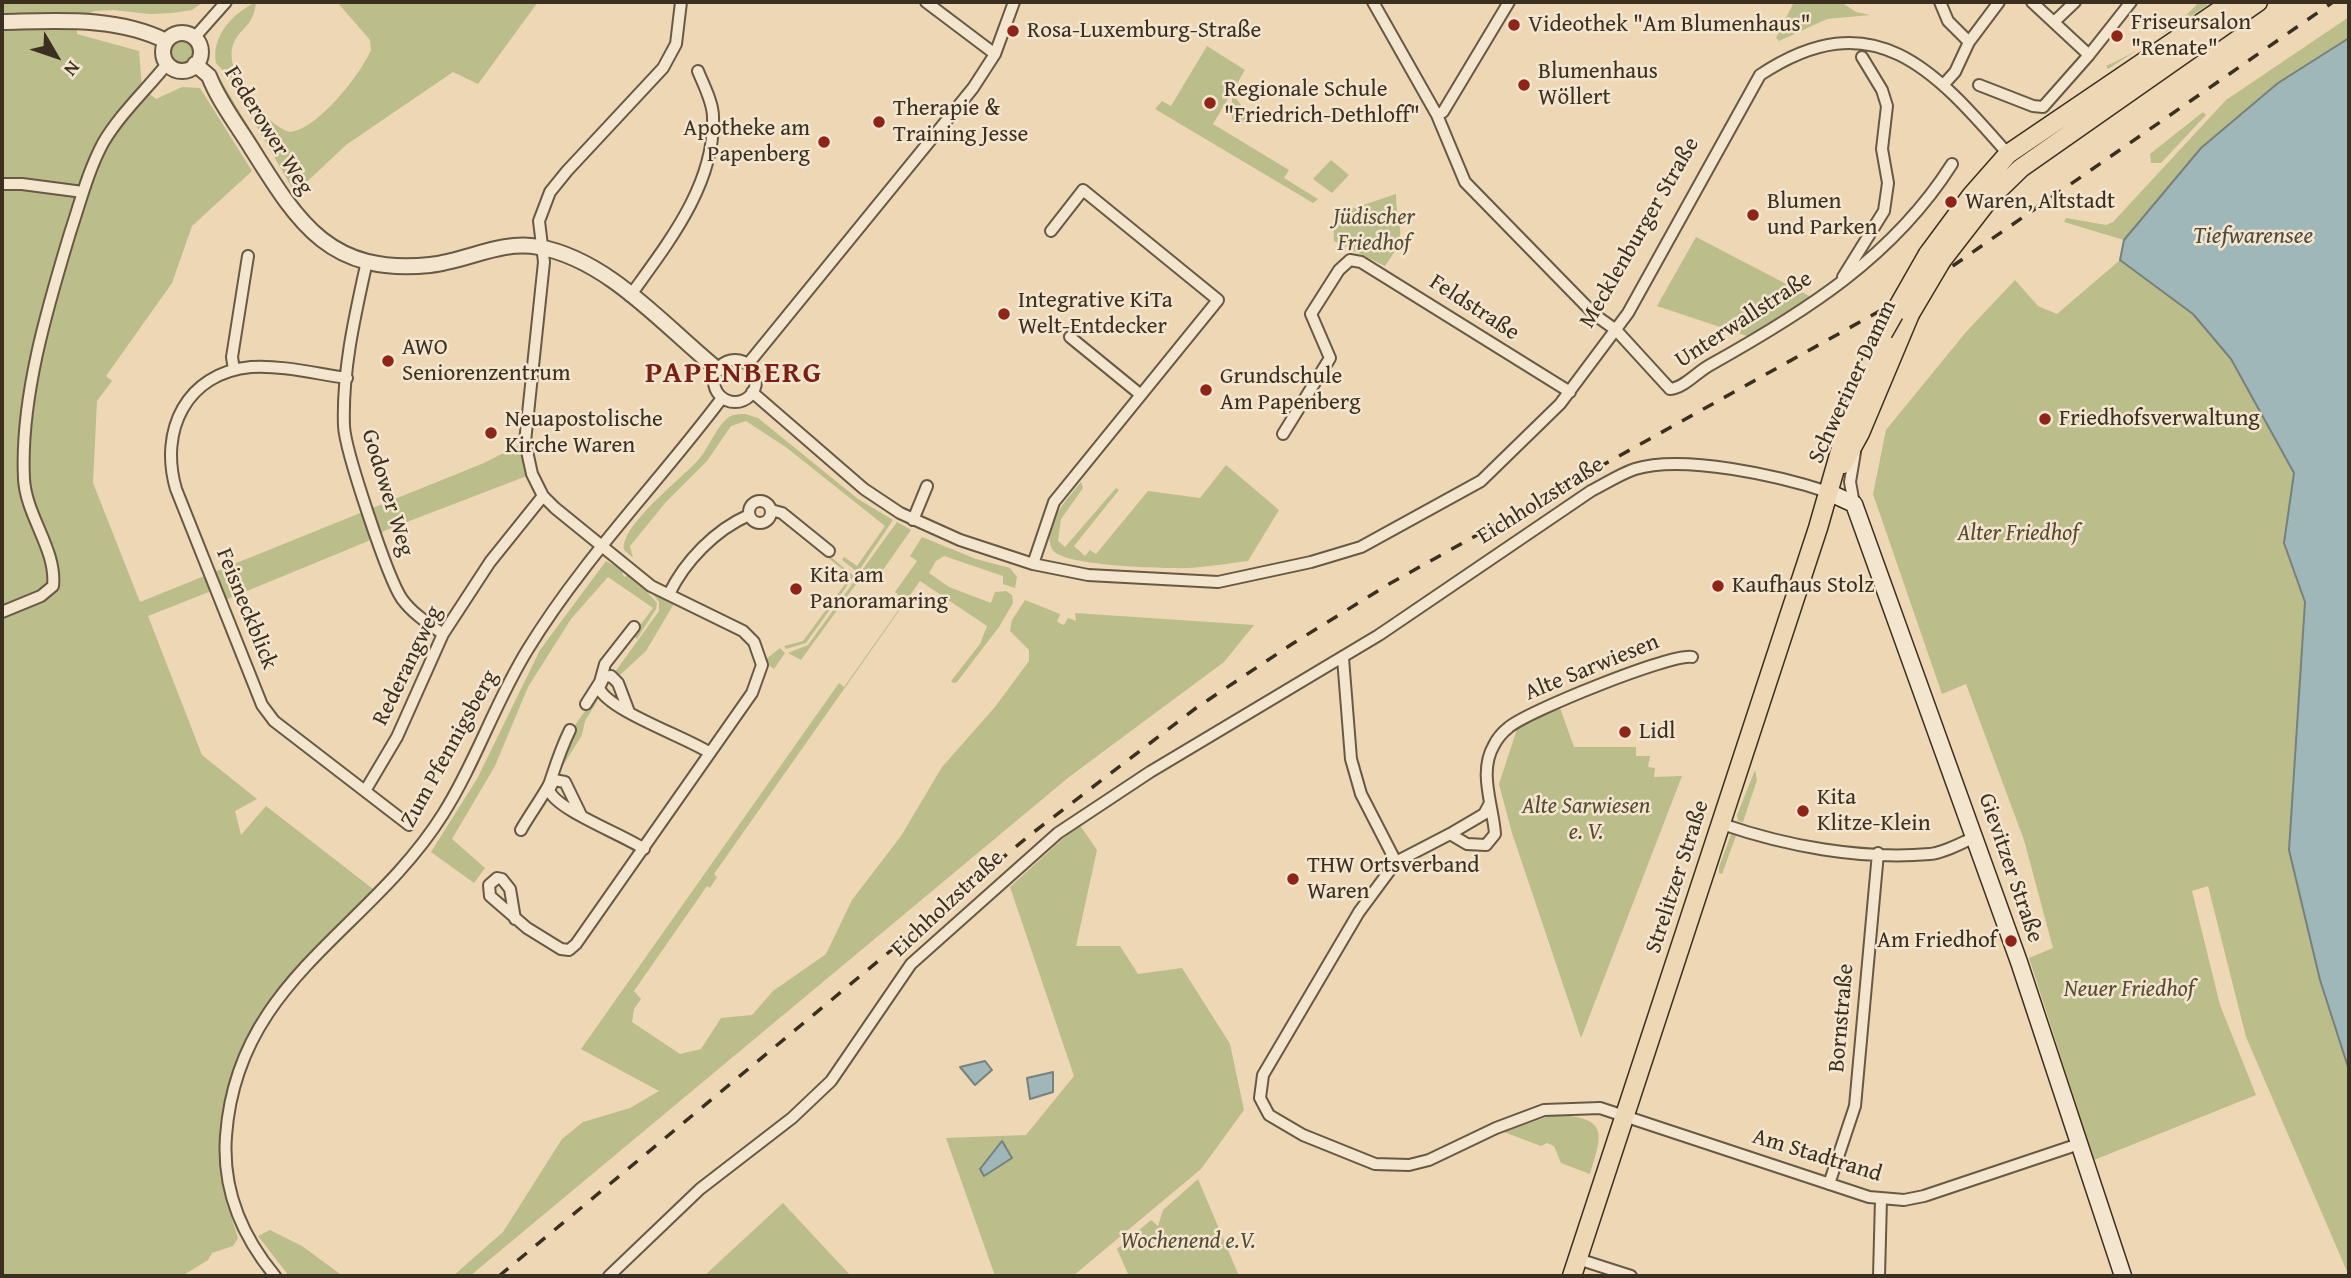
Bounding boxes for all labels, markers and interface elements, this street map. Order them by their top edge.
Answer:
place label: Friseursalon "Renate" [2131,9,2251,63]
place label: Videothek "Am Blumenhaus" [1528,11,1811,39]
place label: Rosa-Luxemburg-Straße [1027,17,1261,45]
marker: Videothek "Am Blumenhaus" [1506,17,1522,33]
north arrow [21,21,91,91]
marker: Rosa-Luxemburg-Straße [1005,23,1021,39]
marker: Friseursalon "Renate" [2109,28,2125,44]
text: N [57,55,87,83]
place label: Blumenhaus Wöllert [1538,58,1658,112]
street label: Federower Weg [217,61,319,201]
place label: Regionale Schule "Friedrich-Dethloff" [1224,76,1420,130]
marker: Blumenhaus Wöllert [1516,77,1532,93]
place label: Therapie & Training Jesse [893,95,1028,149]
marker: Regionale Schule "Friedrich-Dethloff" [1202,95,1218,111]
marker: Therapie & Training Jesse [871,114,887,130]
place label: Apotheke am Papenberg [683,115,810,169]
street label: Mecklenburger Straße [1574,133,1706,333]
marker: Apotheke am Papenberg [816,134,832,150]
place label: Blumen und Parken [1767,188,1877,242]
place label: Waren, Altstadt [1965,188,2115,216]
marker: Waren, Altstadt [1943,194,1959,210]
park label: Jüdischer Friedhof [1333,204,1415,258]
marker: Blumen und Parken [1745,207,1761,223]
water label: Tiefwarensee [2193,223,2313,251]
street label: Unterwallstraße [1670,265,1818,375]
street label: Feldstraße [1424,269,1524,347]
place label: Integrative KiTa Welt-Entdecker [1018,287,1173,341]
street label: Schweriner Damm [1803,296,1903,468]
marker: Integrative KiTa Welt-Entdecker [996,306,1012,322]
place label: AWO Seniorenzentrum [402,334,571,388]
marker: AWO Seniorenzentrum [380,353,396,369]
district label: PAPENBERG [646,356,822,392]
place label: Grundschule Am Papenberg [1220,363,1361,417]
marker: Grundschule Am Papenberg [1198,382,1214,398]
place label: Friedhofsverwaltung [2059,405,2260,433]
place label: Neuapostolische Kirche Waren [505,406,663,460]
marker: Friedhofsverwaltung [2037,411,2053,427]
marker: Neuapostolische Kirche Waren [483,425,499,441]
street label: Godower Weg [355,426,419,560]
street label: Eichholzstraße [1473,451,1609,551]
park label: Alter Friedhof [1957,520,2079,548]
street label: Feisneckblick [209,544,283,674]
place label: Kita am Panoramaring [810,562,948,616]
place label: Kaufhaus Stolz [1732,572,1874,600]
marker: Kaufhaus Stolz [1710,578,1726,594]
marker: Kita am Panoramaring [788,581,804,597]
street label: Rederangweg [367,602,449,730]
street label: Alte Sarwiesen [1521,629,1663,707]
street label: Zum Pfennigsberg [395,666,505,832]
place label: Lidl [1639,718,1675,746]
marker: Lidl [1617,724,1633,740]
place label: Kita Klitze-Klein [1817,784,1931,838]
street label: Gievitzer Straße [1972,790,2048,946]
park label: Alte Sarwiesen e. V. [1522,793,1650,847]
street label: Strelitzer Straße [1640,797,1716,957]
marker: Kita Klitze-Klein [1795,803,1811,819]
street label: Eichholzstraße [886,845,1010,963]
place label: THW Ortsverband Waren [1307,852,1480,906]
marker: THW Ortsverband Waren [1285,871,1301,887]
place label: Am Friedhof [1877,927,1997,955]
marker: Am Friedhof [2003,933,2019,949]
street label: Bornstraße [1824,963,1860,1073]
park label: Neuer Friedhof [2064,976,2194,1004]
street label: Am Stadtrand [1749,1123,1885,1189]
park label: Wochenend e.V. [1120,1228,1256,1256]

